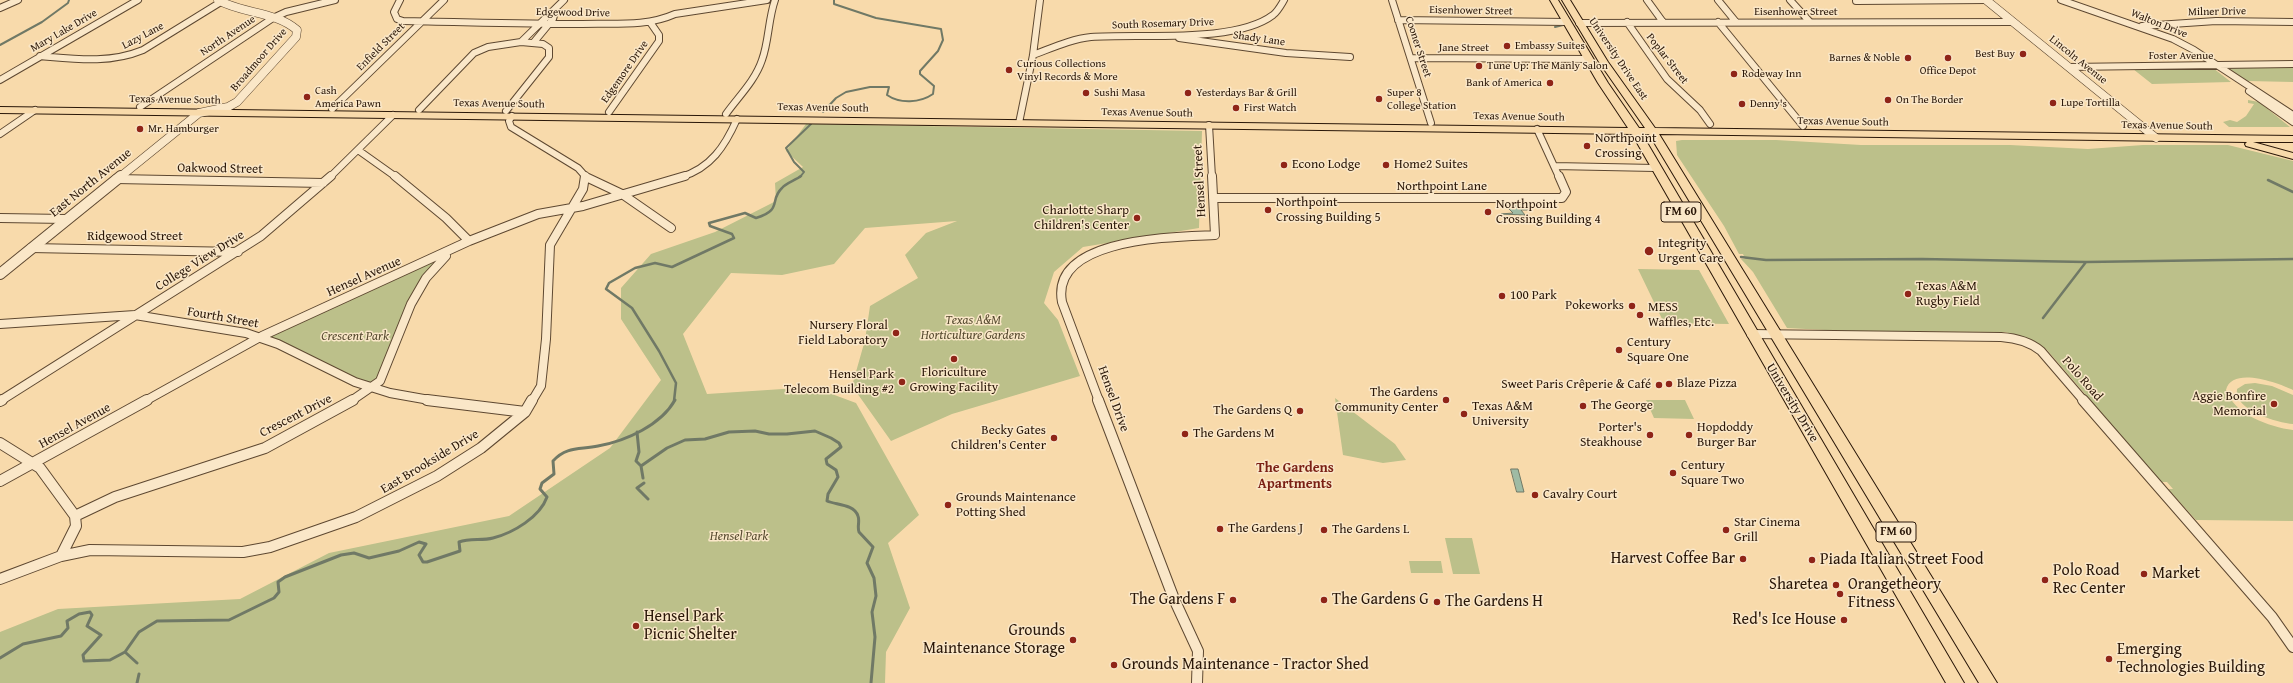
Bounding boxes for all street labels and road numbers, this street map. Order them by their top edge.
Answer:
street label: Eisenhower Street [1429,4,1513,18]
street label: Eisenhower Street [1754,5,1838,19]
street label: Milner Drive [2188,5,2246,19]
street label: Edgewood Drive [536,6,610,20]
street label: Mary Lake Drive [28,7,100,55]
street label: Walton Drive [2129,7,2189,41]
street label: North Avenue [198,13,258,59]
street label: Cooner Street [1402,15,1434,79]
street label: University Drive East [1585,15,1651,103]
street label: South Rosemary Drive [1112,16,1214,32]
street label: Lazy Lane [120,20,166,52]
street label: Enfield Street [354,20,408,74]
street label: Broadmoor Drive [228,26,290,94]
street label: Shady Lane [1232,29,1286,49]
street label: Poplar Street [1643,31,1691,87]
street label: Lincoln Avenue [2046,33,2110,87]
street label: Edgemore Drive [599,38,651,106]
street label: Jane Street [1439,41,1489,55]
street label: Foster Avenue [2149,49,2213,63]
street label: Texas Avenue South [129,93,221,107]
street label: Texas Avenue South [453,97,545,111]
street label: Texas Avenue South [777,101,869,115]
street label: Texas Avenue South [1101,106,1193,120]
street label: Texas Avenue South [1473,110,1565,124]
street label: Texas Avenue South [1797,115,1889,129]
street label: Texas Avenue South [2121,119,2213,133]
street label: Hensel Street [1190,144,1210,218]
street label: East North Avenue [47,145,135,221]
street label: Oakwood Street [177,160,263,178]
street label: Northpoint Lane [1397,179,1487,195]
road number: FM 60 [1661,202,1701,222]
street label: College View Drive [153,227,247,295]
street label: Ridgewood Street [87,229,183,245]
street label: Hensel Avenue [324,254,404,300]
street label: Fourth Street [186,304,260,332]
street label: Polo Road [2058,354,2106,404]
street label: University Drive [1762,361,1822,445]
street label: Hensel Drive [1094,364,1132,434]
street label: Crescent Drive [257,391,335,441]
street label: Hensel Avenue [36,400,114,452]
street label: East Brookside Drive [378,427,482,497]
road number: FM 60 [1876,522,1916,542]

